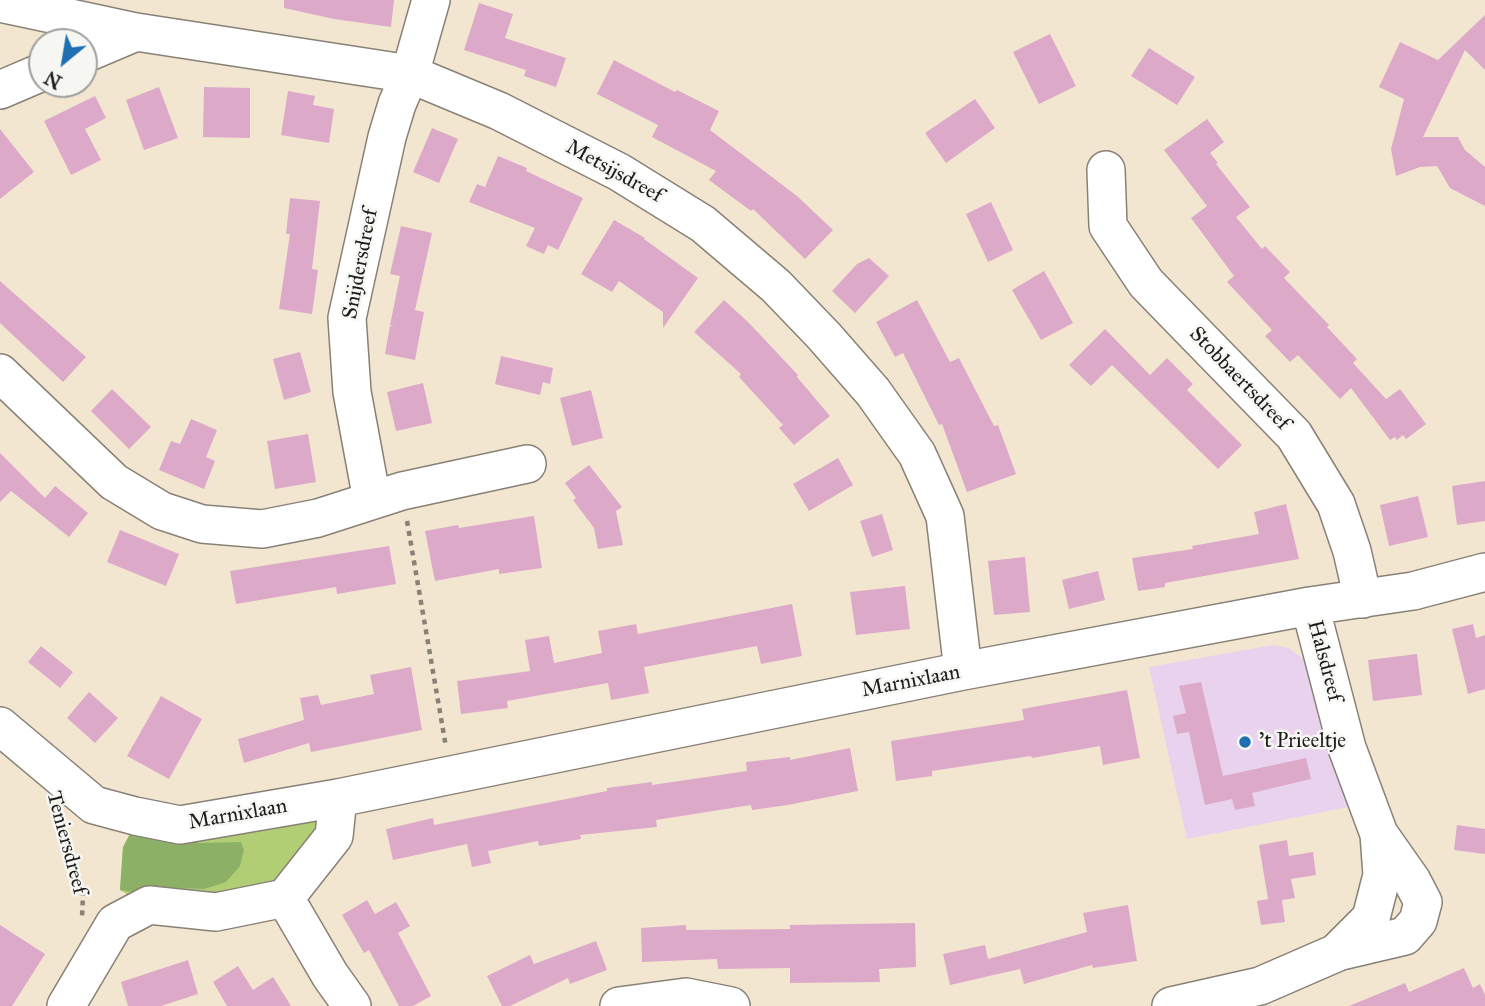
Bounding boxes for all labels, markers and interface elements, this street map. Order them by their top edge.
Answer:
north arrow [28,28,98,98]
text: N [41,66,66,94]
street label: Metsijsdreef [561,135,667,209]
street label: Snijdersdreef [338,207,384,321]
street label: Stobbaertsdreef [1183,322,1295,436]
street label: Halsdreef [1301,618,1347,704]
street label: Marnixlaan [860,660,962,704]
place label: ’t Prieeltje [1259,729,1346,755]
marker: ’t Prieeltje [1237,734,1253,750]
street label: Teniersdreef [40,789,92,897]
street label: Marnixlaan [187,794,289,836]

